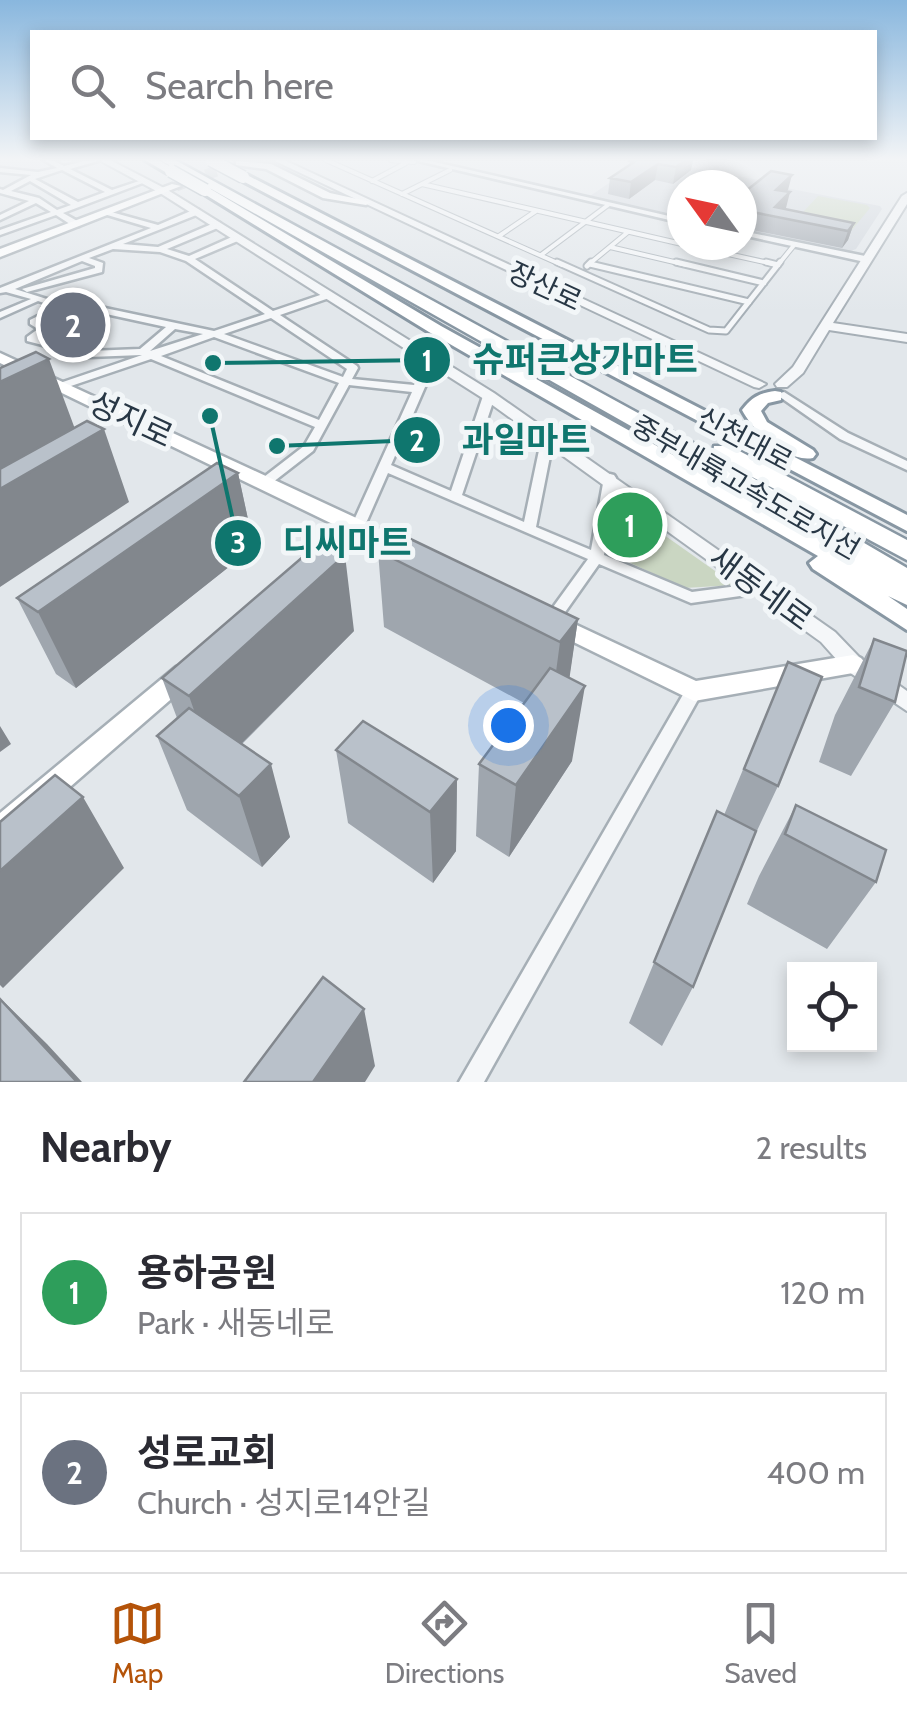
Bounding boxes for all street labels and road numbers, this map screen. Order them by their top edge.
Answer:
street label: 장산로 [503,254,587,318]
street label: 성지로 [83,383,179,455]
street label: 신천대로 [692,400,798,478]
street label: 중부내륙고속도로지선 [626,408,866,566]
street label: 새동네로 [702,538,820,638]

